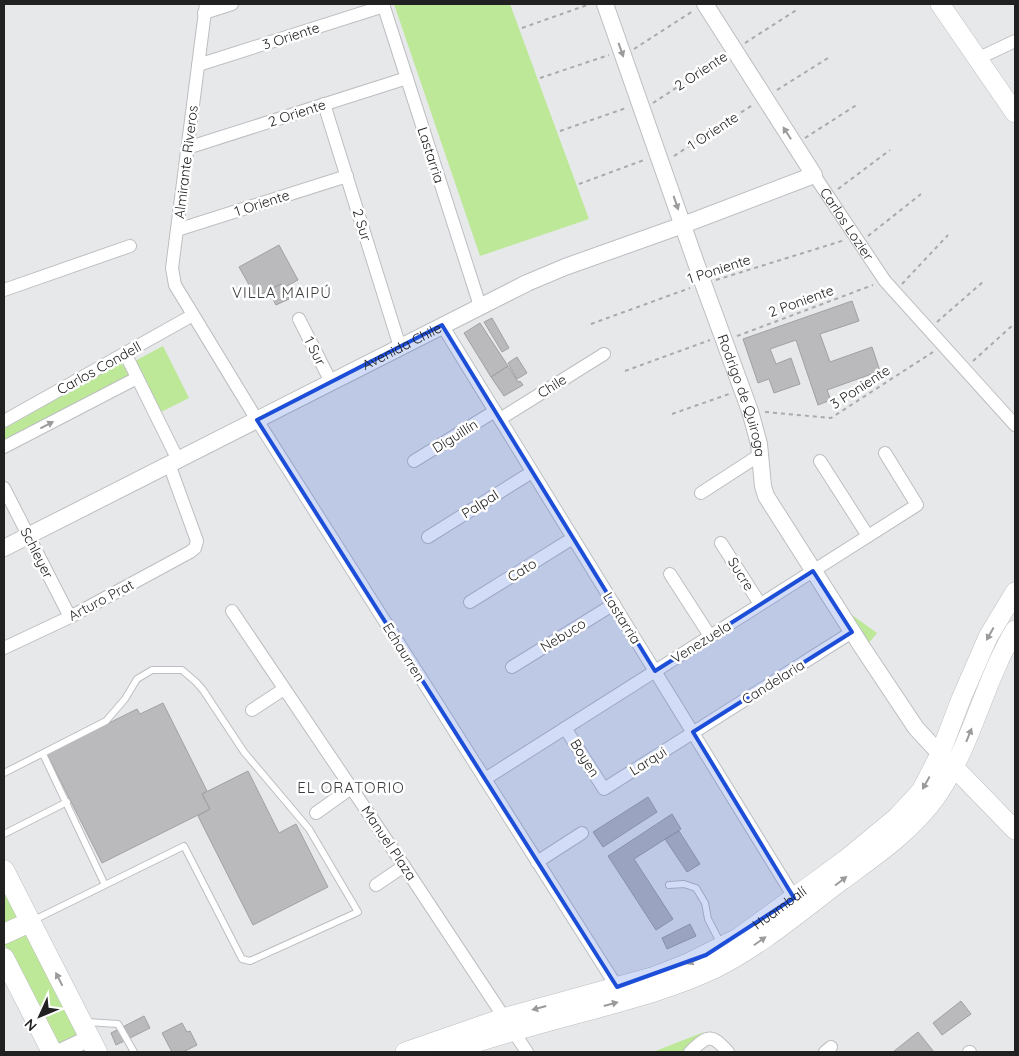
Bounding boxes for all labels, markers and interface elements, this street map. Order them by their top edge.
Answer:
street label: 3 Oriente [260,18,322,54]
one-way arrow [618,42,625,57]
street label: 2 Oriente [671,47,731,95]
street label: 2 Oriente [266,95,328,131]
street label: Almirante Riveros [170,104,202,220]
street label: 1 Oriente [684,108,742,154]
street label: Lastarria [413,125,449,185]
one-way arrow [783,127,792,140]
street label: Carlos Lozier [816,184,878,264]
street label: 1 Oriente [232,186,292,220]
one-way arrow [672,196,680,211]
street label: 2 Sur [349,207,376,244]
street label: 1 Poniente [685,250,753,288]
street label: 2 Poniente [766,281,836,321]
district label: VILLA MAIPÚ [232,283,332,302]
street label: Avenida Chile [359,319,445,374]
street label: Rodrigo de Quiroga [714,332,769,458]
street label: 1 Sur [300,333,330,369]
street label: Carlos Condell [54,337,144,399]
street label: 3 Poniente [827,361,893,413]
street label: Chile [534,370,570,402]
street label: Diguillín [429,415,481,457]
one-way arrow [40,420,54,428]
street label: Palpal [458,486,502,522]
street label: Schleyer [16,524,58,582]
street label: Cato [504,554,540,586]
street label: Sucre [724,554,758,594]
street label: Arturo Prat [65,575,137,625]
street label: Lastarria [599,589,645,647]
street label: Nebuco [537,614,589,656]
street label: Venezuela [668,617,734,667]
street label: Echaurren [379,619,429,685]
one-way arrow [986,628,995,641]
street label: Candelaria [738,656,808,708]
one-way arrow [965,728,973,742]
street label: Boyen [566,736,604,780]
street label: Larqui [626,743,670,779]
one-way arrow [922,775,930,790]
district label: EL ORATORIO [297,778,405,797]
street label: Manuel Plaza [357,802,421,884]
one-way arrow [834,876,848,886]
street label: Huambalí [749,882,810,934]
one-way arrow [753,936,767,946]
one-way arrow [687,957,701,965]
one-way arrow [55,971,63,986]
north arrow [15,991,65,1041]
one-way arrow [604,1000,619,1008]
one-way arrow [531,1005,546,1013]
text: N [21,1015,41,1035]

